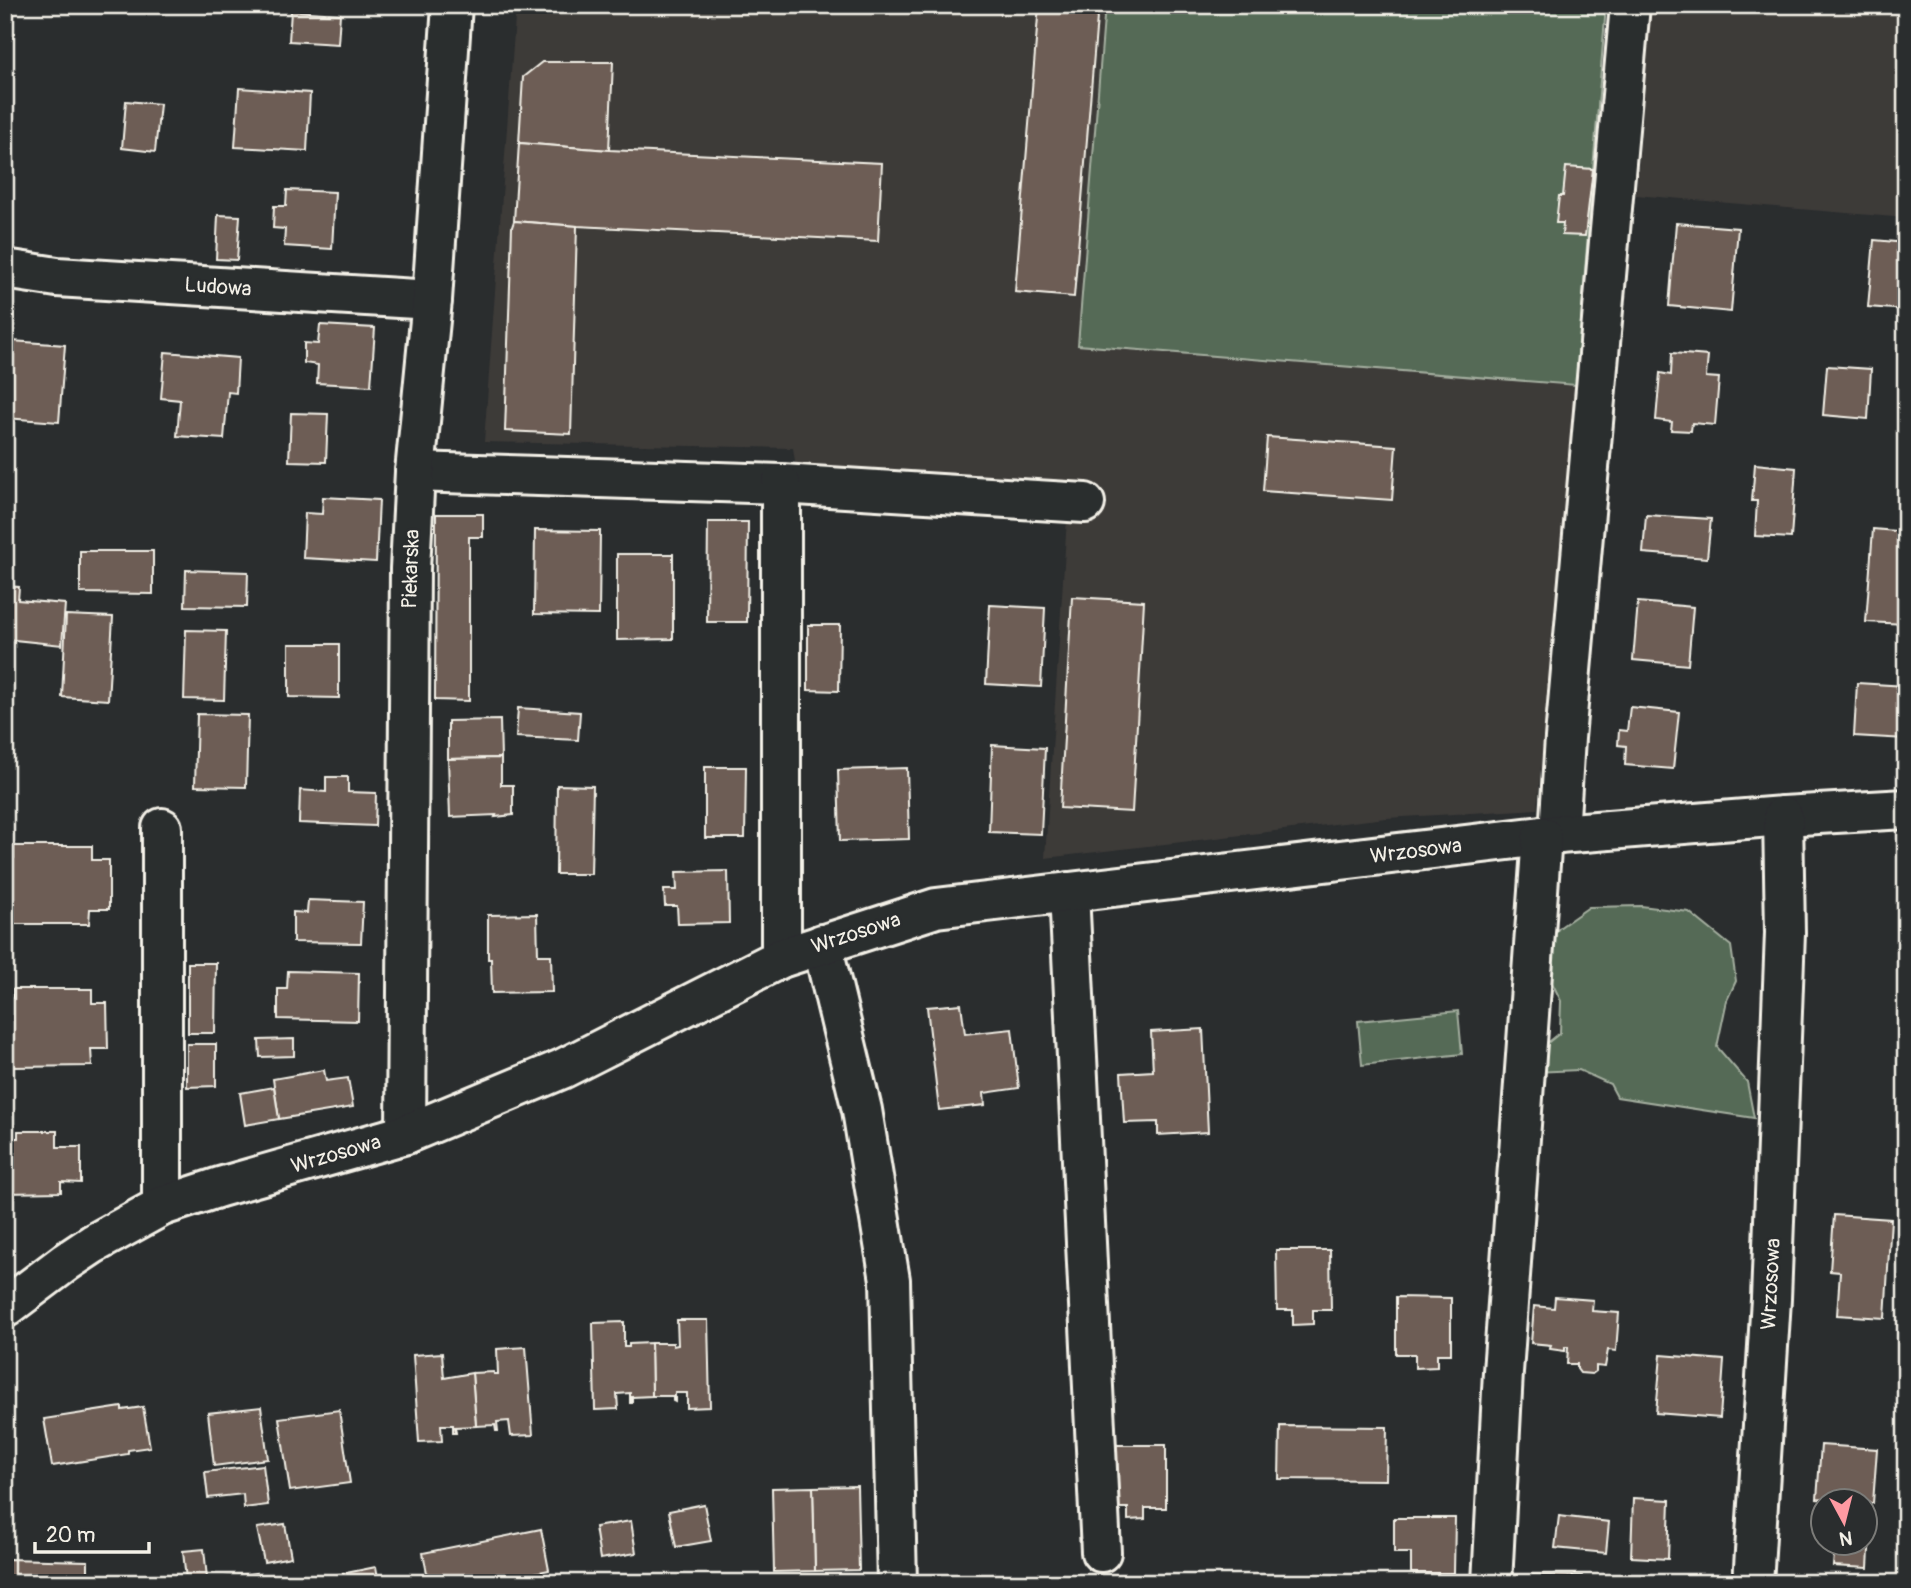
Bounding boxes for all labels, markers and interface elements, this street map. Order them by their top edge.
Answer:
street label: Ludowa [183,271,253,303]
street label: Piekarska [396,529,426,609]
street label: Wrzosowa [1369,832,1463,870]
street label: Wrzosowa [808,906,904,960]
street label: Wrzosowa [288,1128,384,1180]
street label: Wrzosowa [1755,1237,1787,1331]
north arrow [1810,1486,1880,1556]
scale bar [35,1511,149,1555]
text: 20 m [46,1522,95,1549]
text: N [1838,1525,1854,1551]

